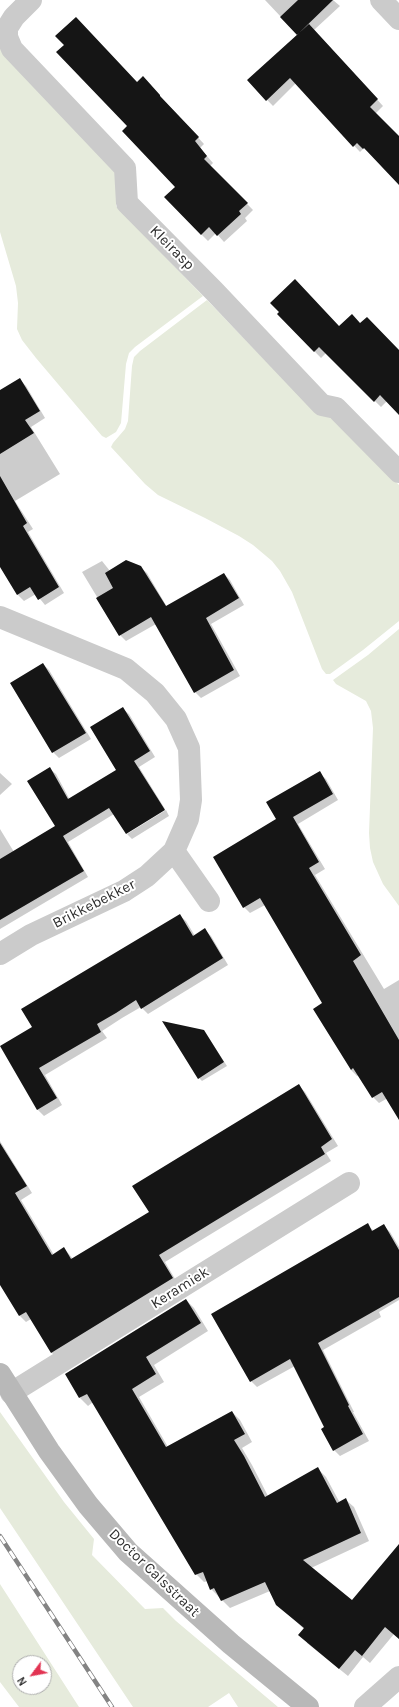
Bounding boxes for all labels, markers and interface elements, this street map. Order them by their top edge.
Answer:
street label: Kleirasp [146,222,198,274]
street label: Brikkebekker [50,875,138,933]
street label: Keramiek [148,1263,212,1313]
street label: Doctor Calsstraat [105,1525,203,1621]
north arrow [12,1655,52,1695]
text: N [15,1674,30,1688]

